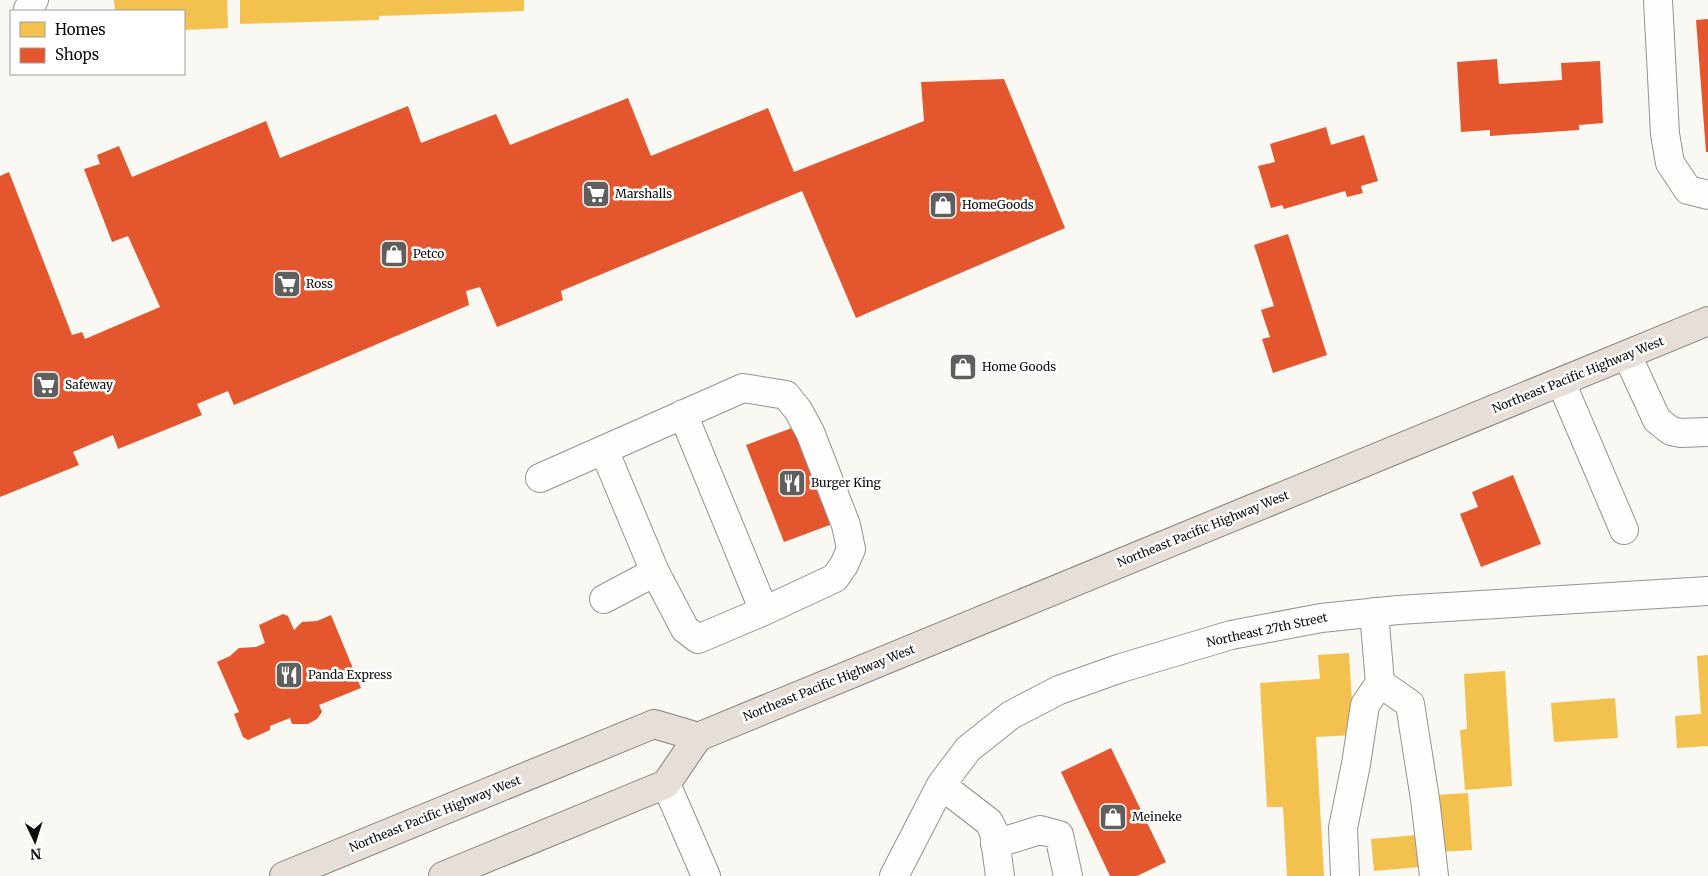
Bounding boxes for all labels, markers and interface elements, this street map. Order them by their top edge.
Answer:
legend [10,10,185,75]
text: Homes [55,20,106,39]
text: Shops [55,45,99,64]
supermarket icon: Marshalls [581,179,611,209]
place label: Marshalls [615,186,672,201]
shop icon: HomeGoods [928,190,958,220]
place label: HomeGoods [962,197,1034,212]
shop icon: Petco [379,239,409,269]
place label: Petco [413,246,444,261]
supermarket icon: Ross [272,269,302,299]
place label: Ross [306,276,333,291]
street label: Northeast Pacific Highway West [1490,333,1666,416]
shop icon: Home Goods [948,352,978,382]
place label: Home Goods [982,359,1056,374]
supermarket icon: Safeway [31,370,61,400]
place label: Safeway [65,377,113,392]
restaurant icon: Burger King [777,468,807,498]
place label: Burger King [811,475,882,490]
street label: Northeast Pacific Highway West [1115,487,1291,570]
street label: Northeast 27th Street [1205,609,1329,650]
street label: Northeast Pacific Highway West [741,641,917,724]
restaurant icon: Panda Express [274,660,304,690]
place label: Panda Express [308,667,392,682]
street label: Northeast Pacific Highway West [347,772,523,855]
shop icon: Meineke [1098,802,1128,832]
place label: Meineke [1132,809,1182,824]
north arrow [10,816,60,866]
text: N [30,845,42,863]

